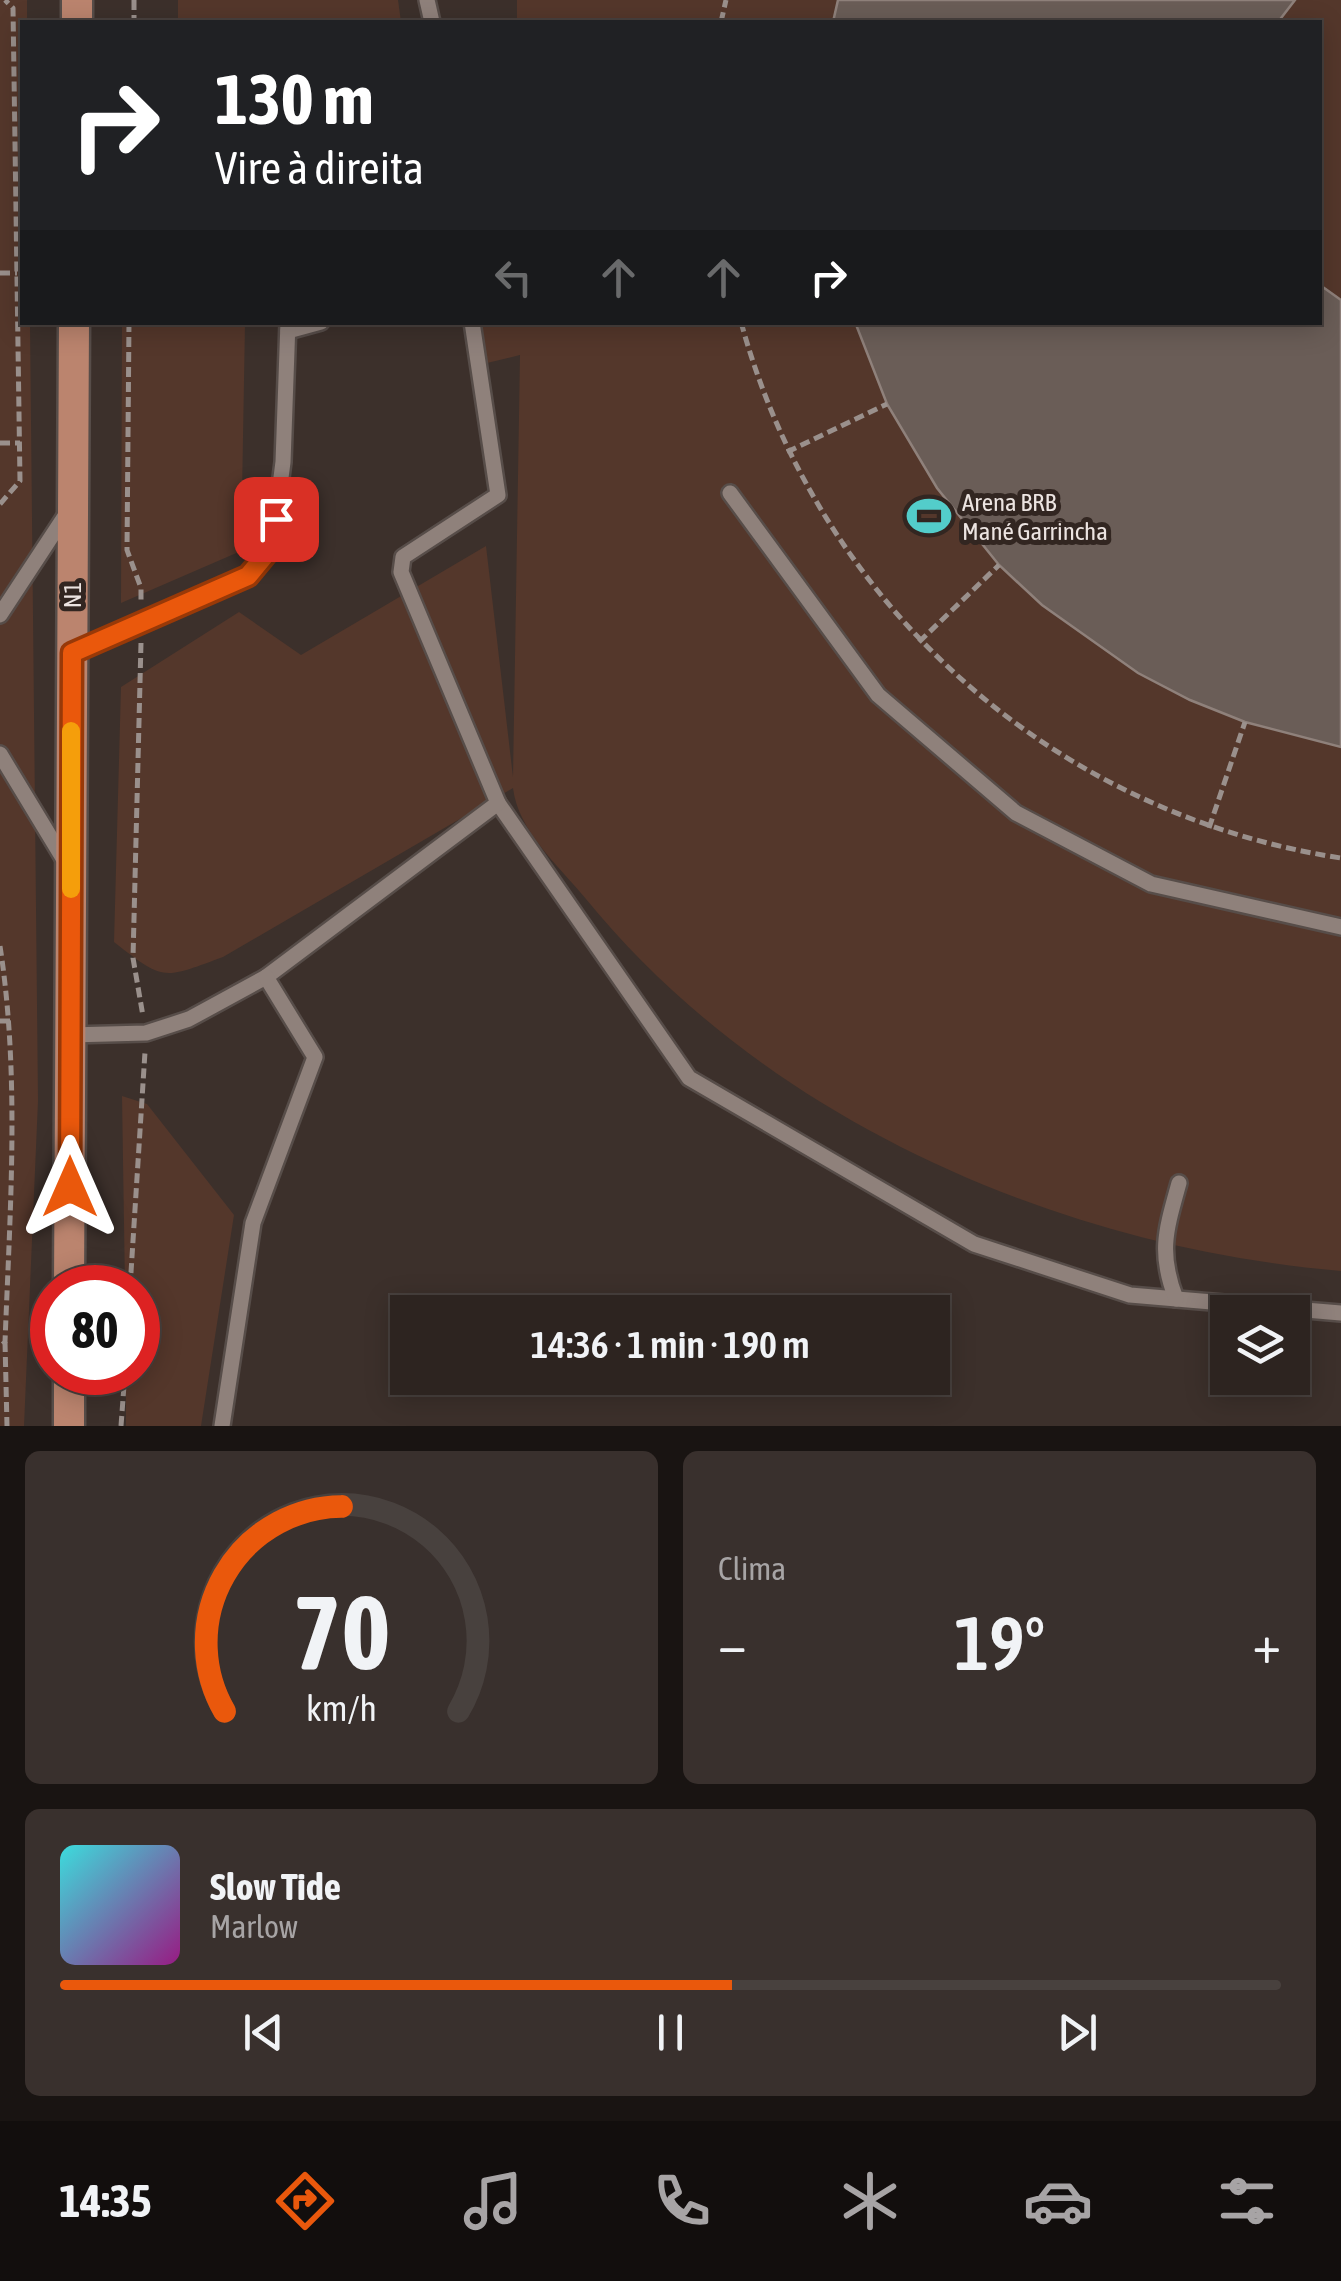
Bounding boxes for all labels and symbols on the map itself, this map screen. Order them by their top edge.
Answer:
pin [234,477,319,562]
place label: Arena BRB Mané Garrincha [962,488,1108,545]
sports icon: Arena BRB Mané Garrincha [905,492,953,540]
street label: N1 [58,582,86,608]
position arrow [18,1135,122,1239]
speed limit sign: 80 [30,1265,160,1395]

